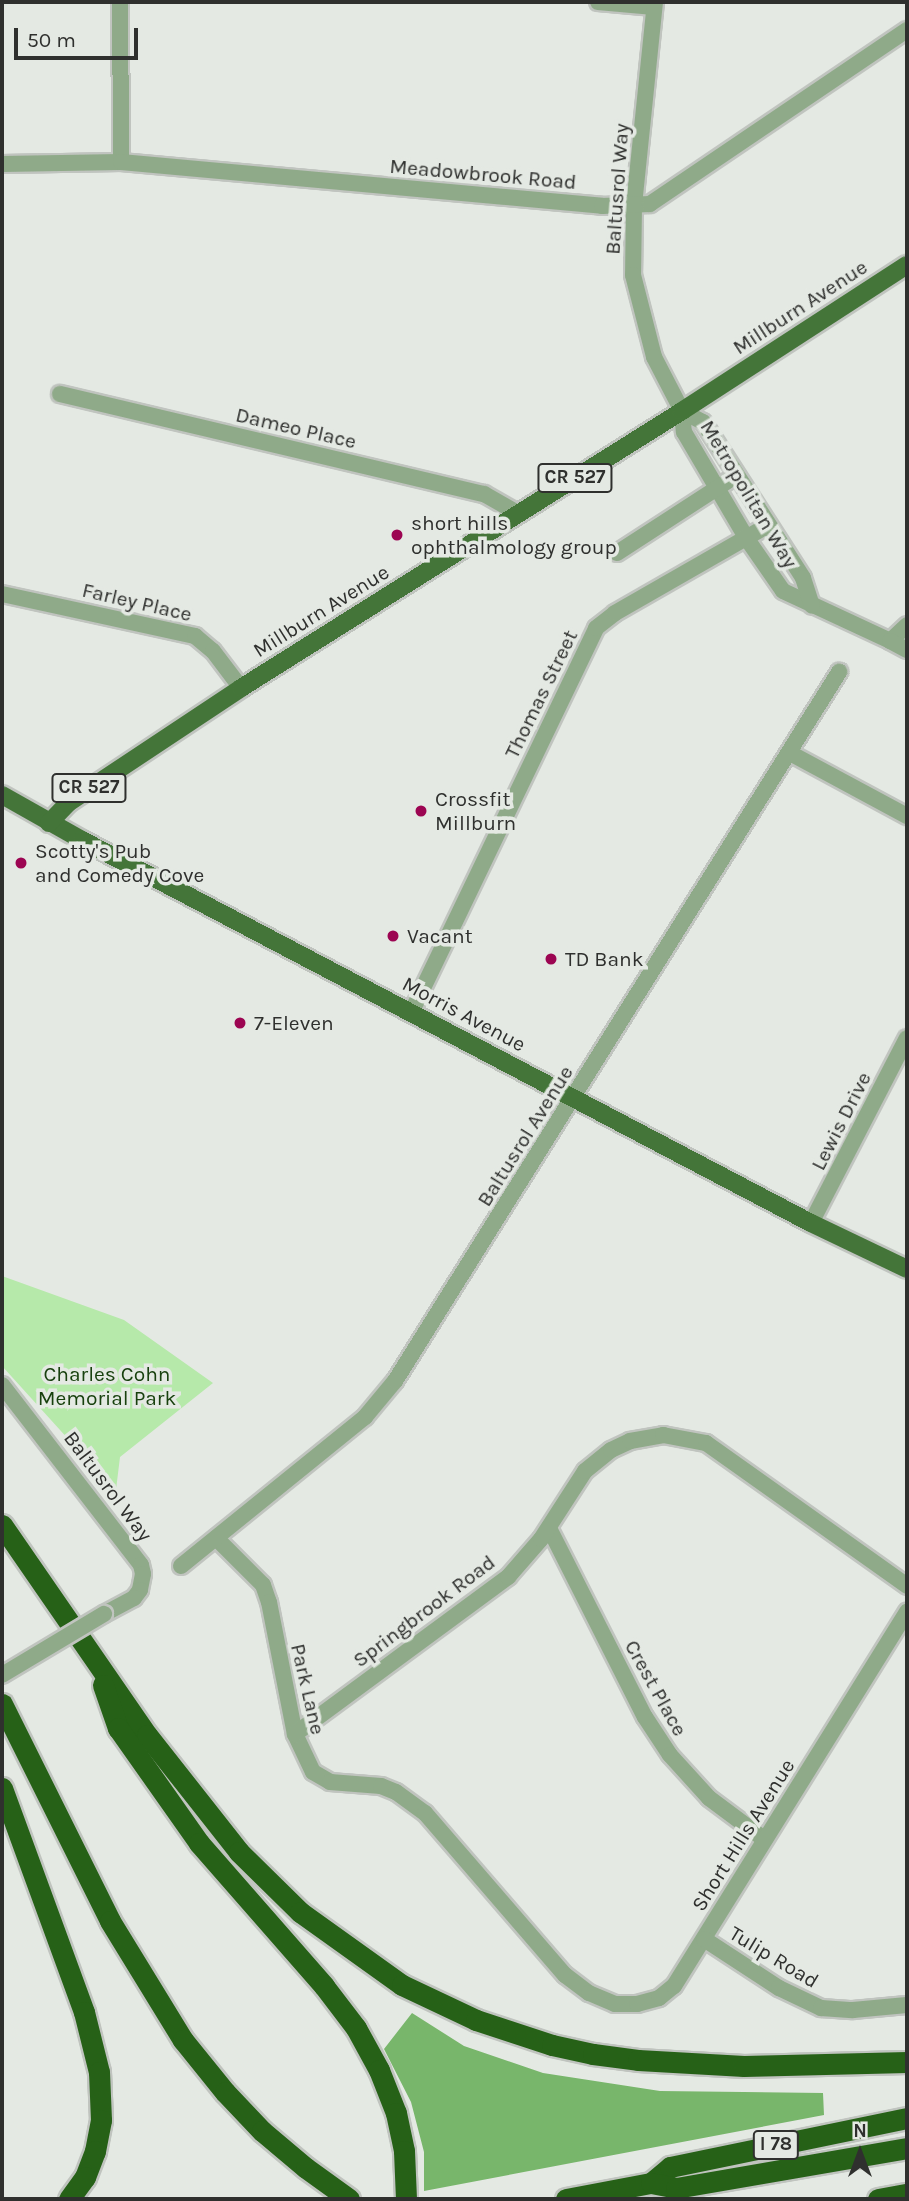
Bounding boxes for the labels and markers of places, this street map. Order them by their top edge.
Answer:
place label: short hills ophthalmology group [411,510,617,560]
marker: short hills ophthalmology group [389,527,405,543]
place label: Crossfit Millburn [435,786,516,836]
marker: Crossfit Millburn [413,803,429,819]
place label: Scotty's Pub and Comedy Cove [35,838,204,888]
marker: Scotty's Pub and Comedy Cove [13,855,29,871]
place label: Vacant [407,923,473,949]
marker: Vacant [385,928,401,944]
place label: TD Bank [565,946,643,972]
marker: TD Bank [543,951,559,967]
place label: 7-Eleven [254,1010,334,1036]
marker: 7-Eleven [232,1015,248,1031]

